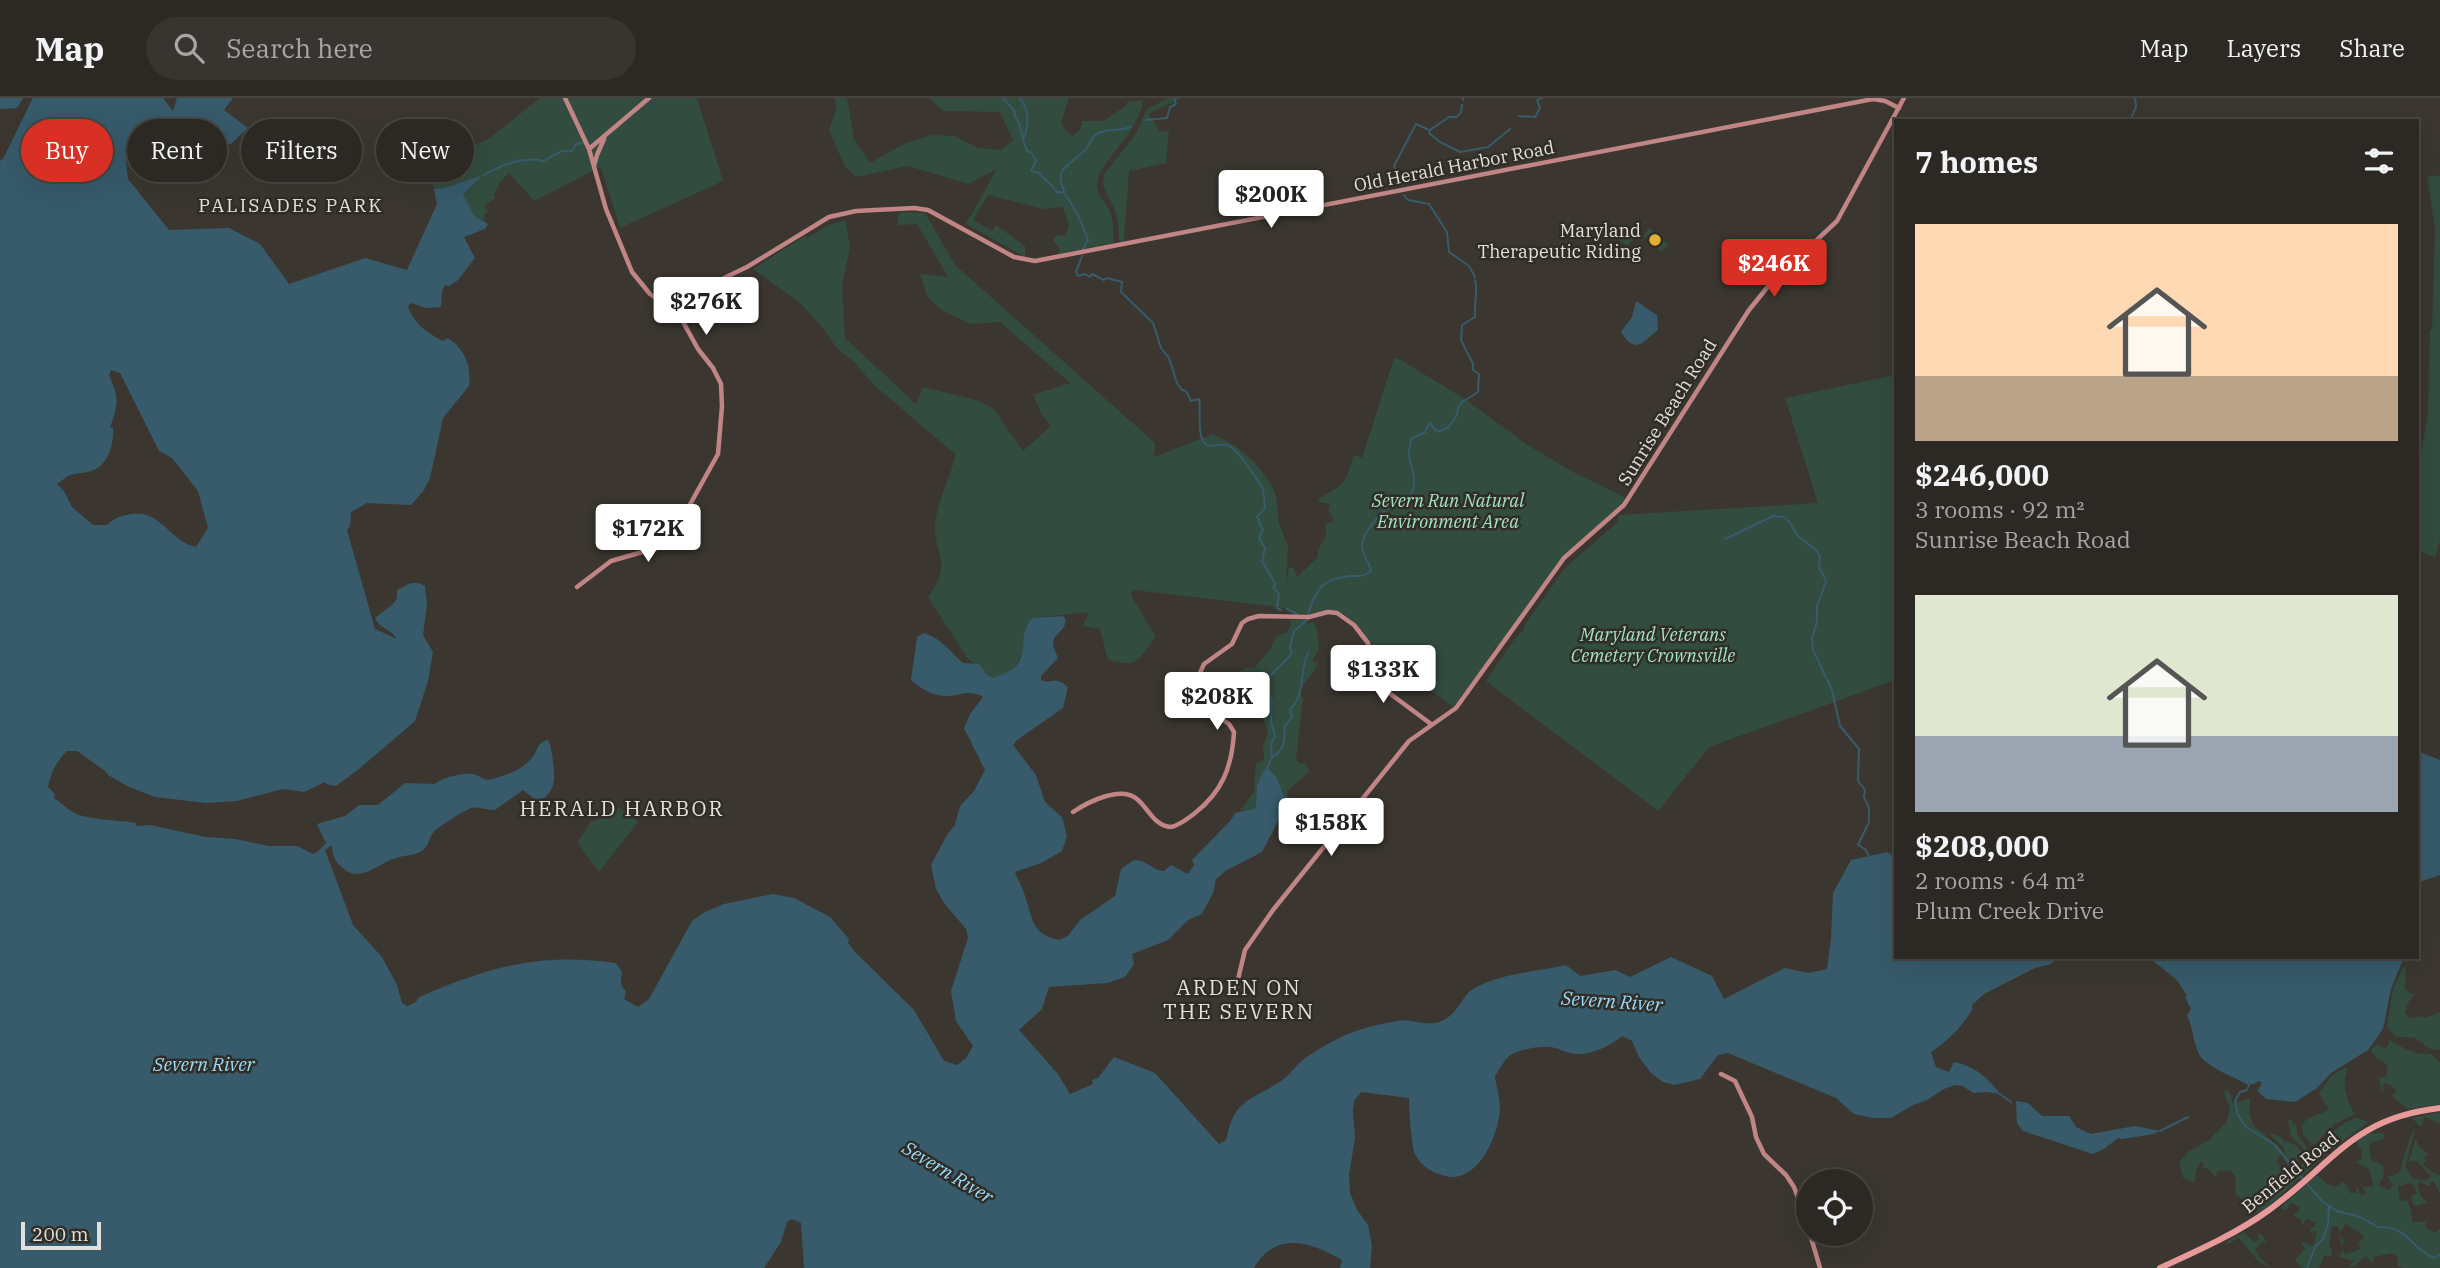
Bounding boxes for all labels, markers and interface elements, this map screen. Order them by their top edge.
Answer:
search box [146,17,636,80]
text: Map [35,27,104,70]
icon: search [170,29,208,67]
text: Search here [226,31,373,65]
text: Map [2140,32,2188,64]
text: Layers [2226,32,2301,64]
text: Share [2339,32,2405,64]
chip: Buy [21,119,113,182]
chip: Rent [127,119,227,182]
chip: Filters [241,119,362,182]
chip: New [376,119,474,182]
street label: Old Herald Harbor Road [1352,135,1556,197]
text: 7 homes [1915,142,2038,181]
icon: filters [2360,142,2398,180]
pin: $200K [1222,170,1320,230]
text: $200K [1235,178,1307,208]
district label: PALISADES PARK [198,193,384,217]
place label: Maryland Therapeutic Riding [1477,219,1641,263]
marker: Maryland Therapeutic Riding [1647,232,1663,248]
pin: $246K [1725,240,1823,299]
text: $246K [1738,247,1810,277]
icon: home [2094,269,2220,395]
pin: $276K [657,278,755,337]
text: $276K [670,285,742,315]
street label: Sunrise Beach Road [1613,334,1722,490]
text: $246,000 [1915,455,2049,494]
park label: Severn Run Natural Environment Area [1371,489,1525,533]
text: 3 rooms · 92 m² [1915,494,2085,524]
pin: $172K [599,504,697,564]
text: $172K [612,512,684,542]
text: Sunrise Beach Road [1915,524,2131,554]
park label: Maryland Veterans Cemetery Crownsville [1571,623,1735,667]
icon: home [2094,640,2220,766]
pin: $133K [1334,646,1432,705]
text: $133K [1347,653,1419,683]
pin: $208K [1168,672,1266,732]
text: $208K [1181,680,1253,710]
district label: HERALD HARBOR [519,794,725,822]
pin: $158K [1282,798,1380,858]
text: $158K [1295,806,1367,836]
text: $208,000 [1915,826,2049,865]
text: 2 rooms · 64 m² [1915,865,2085,895]
text: Plum Creek Drive [1915,895,2104,925]
district label: ARDEN ON THE SEVERN [1163,973,1315,1025]
water label: Severn River [1559,985,1664,1017]
water label: Severn River [152,1052,256,1076]
street label: Benfield Road [2237,1126,2343,1218]
water label: Severn River [897,1135,998,1209]
map controls [1796,1169,1873,1246]
button: locate [1796,1169,1873,1246]
scale bar [21,1219,102,1251]
text: 200 m [32,1222,89,1246]

